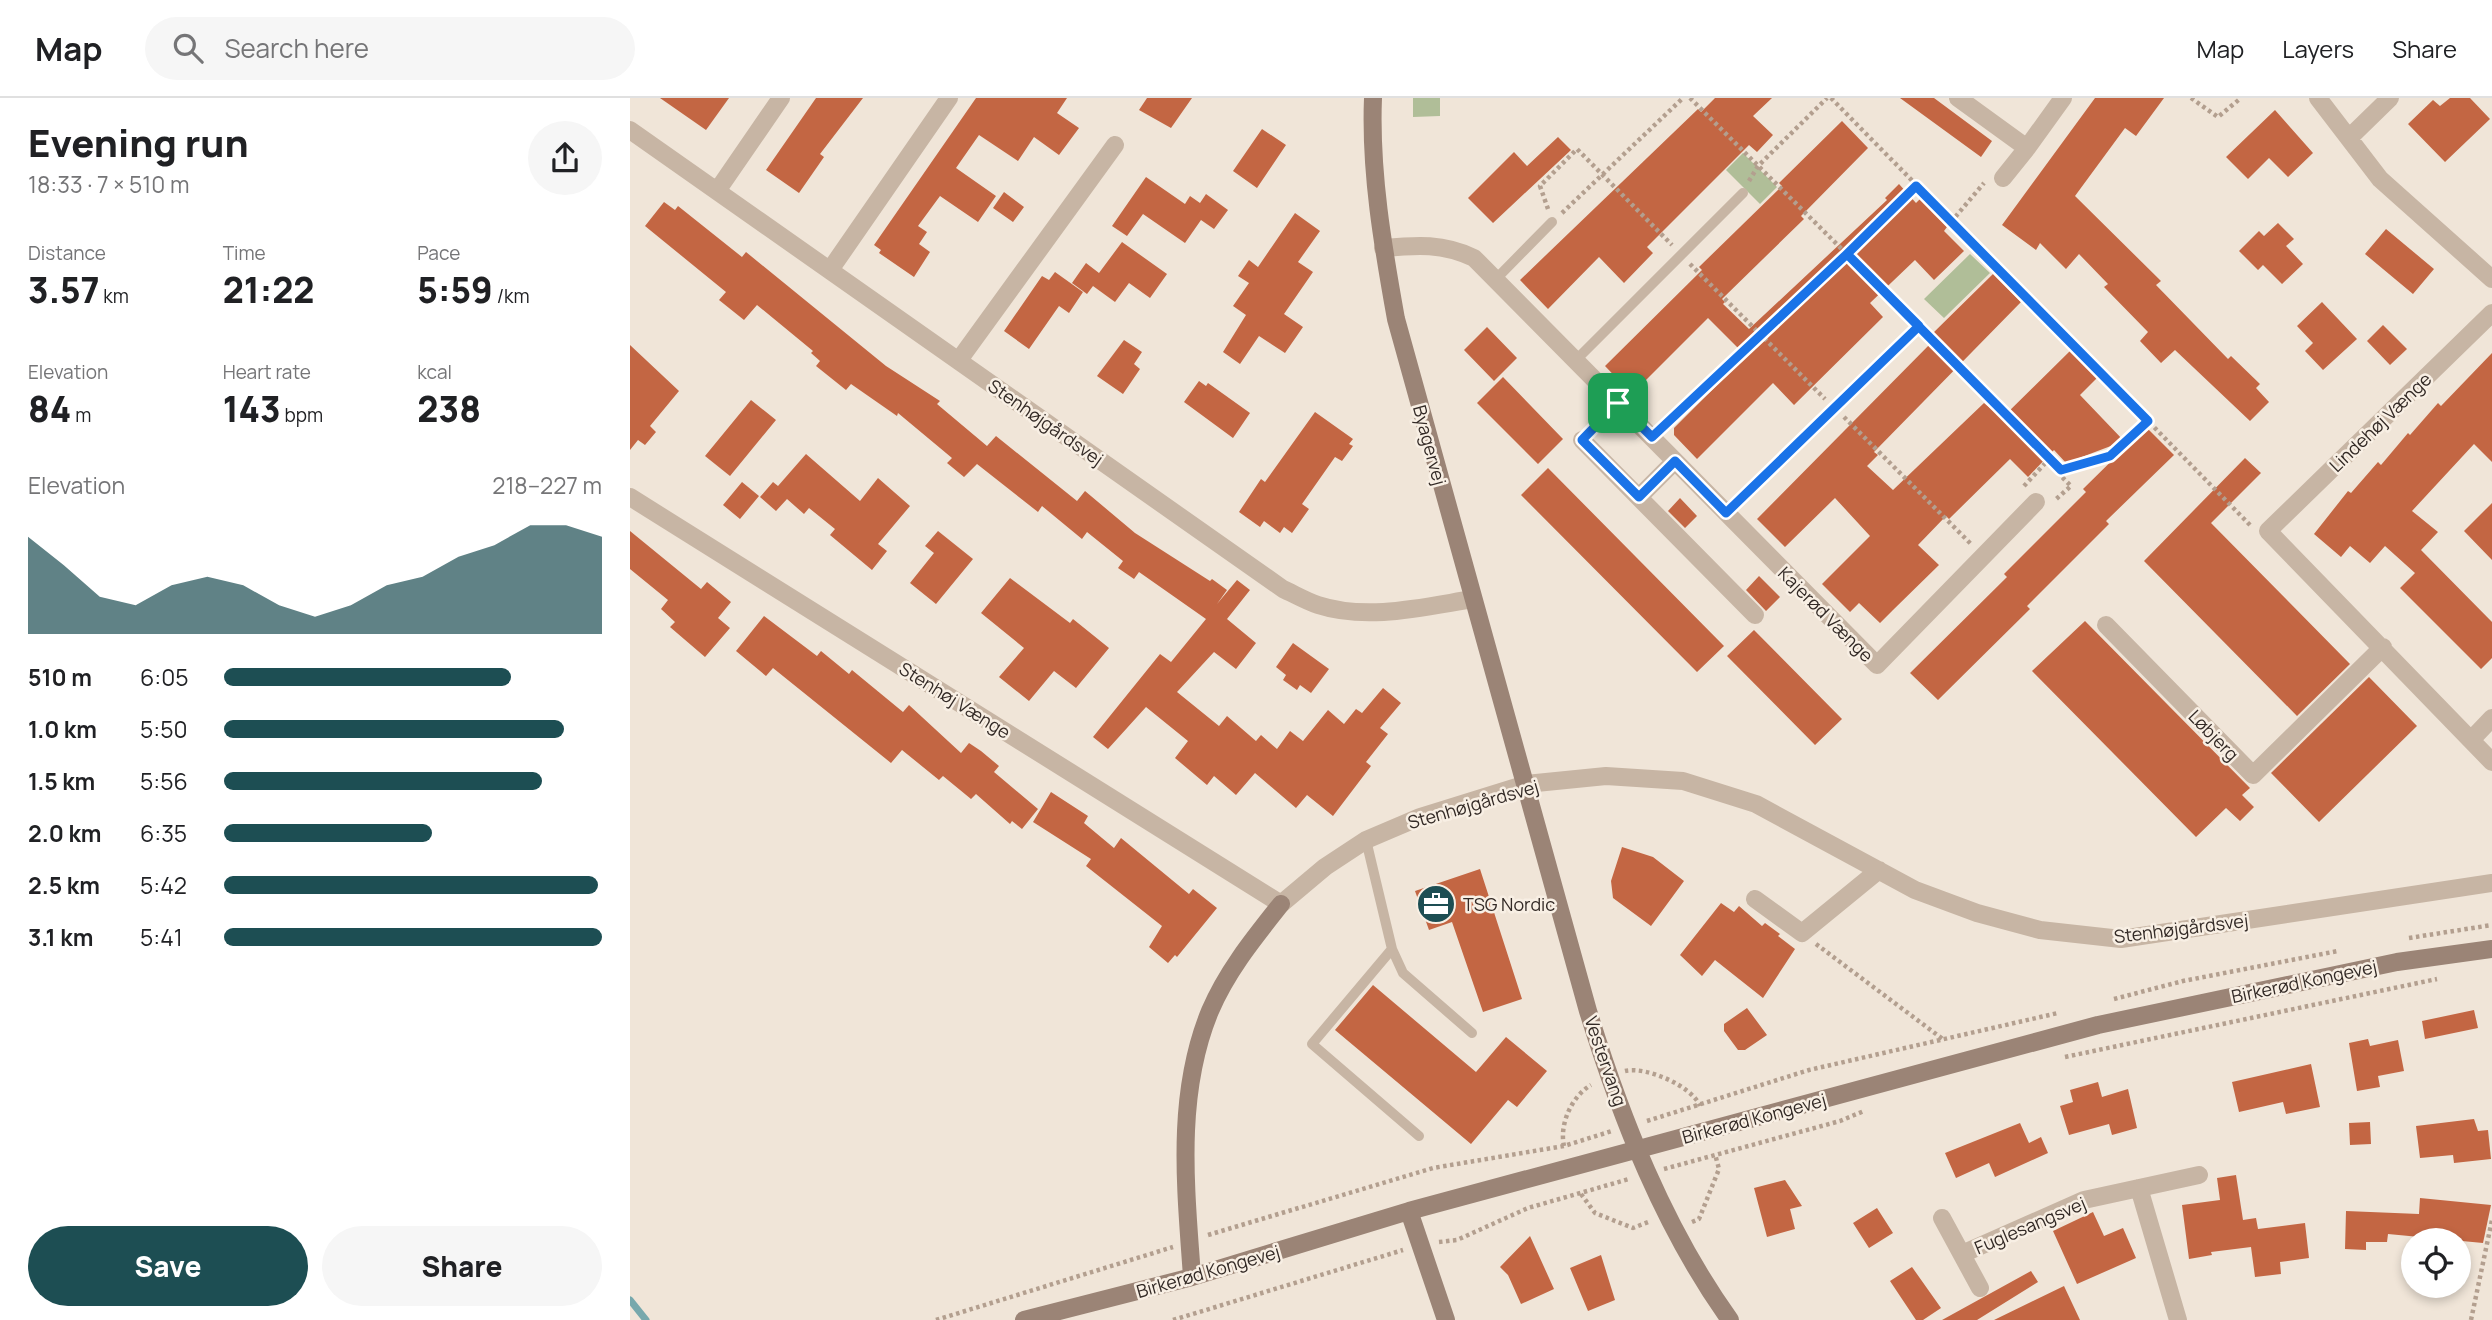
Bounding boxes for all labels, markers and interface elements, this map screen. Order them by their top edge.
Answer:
search box [145,17,635,80]
text: Map [35,26,103,71]
icon: search [169,29,207,67]
text: Search here [225,30,369,66]
text: Map [2197,32,2244,65]
text: Layers [2282,32,2354,65]
text: Share [2392,32,2457,65]
text: Evening run [28,116,249,168]
button: share [528,121,602,195]
text: 18:33 · 7 × 510 m [28,168,189,200]
text: Distance [28,240,106,266]
text: Time [223,240,266,266]
text: Pace [417,240,460,266]
text: 3.57 [28,266,100,314]
text: 21:22 [223,266,314,314]
text: 5:59 [417,266,493,314]
text: km [100,283,129,309]
text: /km [493,283,530,309]
text: Elevation [28,359,108,385]
text: Heart rate [223,359,311,385]
text: kcal [417,359,452,385]
street label: Lindehøj Vænge [2324,367,2436,477]
street label: Stenhøjgårdsvej [984,373,1108,471]
pin [1588,373,1648,433]
icon: arrive [1599,384,1637,422]
text: 84 [28,385,71,433]
text: 143 [223,385,281,433]
text: 238 [417,385,481,433]
text: m [71,402,91,428]
text: bpm [281,402,323,428]
street label: Byagervej [1408,402,1452,488]
text: Elevation [28,469,125,501]
text: 218–227 m [492,469,602,501]
street label: Kajerød Vænge [1773,561,1879,667]
street label: Stenhøj Vænge [895,656,1015,744]
text: 510 m [28,661,92,693]
text: 6:05 [140,661,188,693]
street label: Løbjerg [2184,704,2244,766]
text: 1.0 km [28,713,97,745]
text: 5:50 [140,713,187,745]
text: 1.5 km [28,765,95,797]
text: 5:56 [140,765,188,797]
street label: Stenhøjgårdsvej [1405,774,1541,834]
text: 2.0 km [28,817,101,849]
text: 6:35 [140,817,187,849]
text: 2.5 km [28,869,100,901]
text: 5:42 [140,869,187,901]
office icon: TSG Nordic [1415,883,1457,925]
place label: TSG Nordic [1463,892,1555,916]
street label: Stenhøjgårdsvej [2112,908,2250,948]
text: 3.1 km [28,921,93,953]
text: 5:41 [140,921,183,953]
street label: Birkerød Kongevej [2229,954,2379,1008]
street label: Vestervang [1579,1013,1633,1109]
street label: Birkerød Kongevej [1679,1087,1829,1149]
street label: Fuglesangsvej [1971,1191,2089,1259]
button: Save [28,1226,308,1306]
button: Share [322,1226,602,1306]
map controls [2401,1228,2471,1298]
button: locate [2401,1228,2471,1298]
street label: Birkerød Kongevej [1133,1239,1283,1303]

